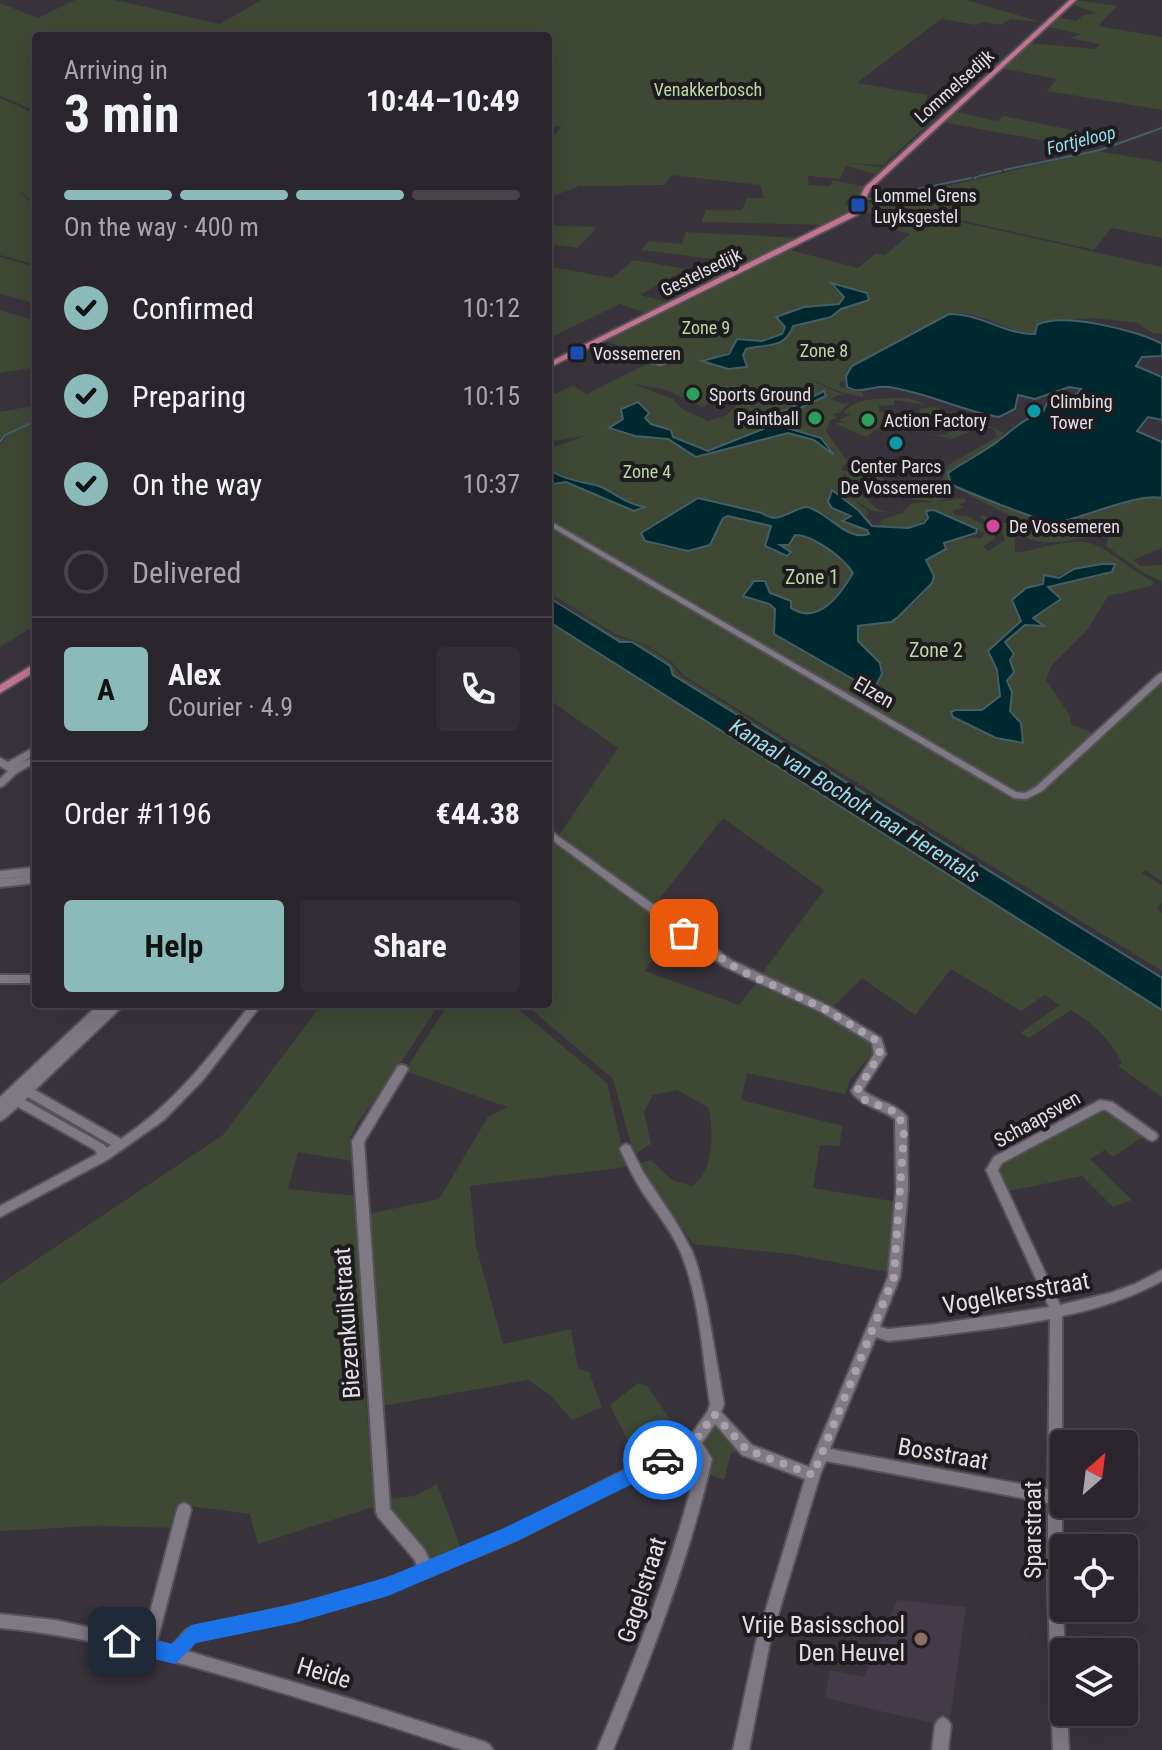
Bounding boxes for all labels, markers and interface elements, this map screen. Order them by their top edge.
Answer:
street label: Lommelsedijk [910,45,998,127]
text: Arriving in [64,55,168,85]
park label: Venakkerbosch [654,79,762,100]
text: 10:44–10:49 [366,83,520,118]
text: 3 min [64,84,180,145]
water label: Fortjeloop [1044,121,1118,159]
place label: Lommel Grens Luyksgestel [874,185,977,227]
marker: Lommel Grens Luyksgestel [849,196,867,214]
text: On the way · 400 m [64,212,259,242]
street label: Gestelsedijk [657,243,745,301]
icon: check [64,286,108,330]
text: Confirmed [132,291,254,326]
text: 10:12 [463,293,520,323]
park label: Zone 9 [682,317,730,338]
park label: Zone 8 [800,340,848,361]
place label: Vossemeren [593,343,681,364]
marker: Vossemeren [568,344,586,362]
icon: check [64,374,108,418]
text: Preparing [132,379,246,414]
text: 10:15 [463,381,520,411]
place label: Sports Ground [709,384,811,405]
marker: Sports Ground [684,385,702,403]
place label: Climbing Tower [1050,391,1113,433]
marker: Climbing Tower [1025,402,1043,420]
place label: Paintball [737,408,799,429]
marker: Paintball [806,409,824,427]
place label: Action Factory [884,410,987,431]
marker: Action Factory [859,411,877,429]
marker: Center Parcs De Vossemeren [887,434,905,452]
place label: Center Parcs De Vossemeren [841,456,951,498]
park label: Zone 4 [623,461,671,482]
icon: check [64,462,108,506]
text: On the way [132,467,262,502]
text: 10:37 [463,469,520,499]
place label: De Vossemeren [1009,516,1120,537]
marker: De Vossemeren [984,517,1002,535]
text: Delivered [132,555,241,590]
park label: Zone 1 [785,565,839,589]
park label: Zone 2 [909,638,963,662]
button: phone [436,647,520,731]
text: Alex [168,657,221,692]
street label: Elzen [850,671,898,713]
text: A [97,672,115,707]
text: Courier · 4.9 [168,692,293,722]
water label: Kanaal van Bocholt naar Herentals [725,714,985,888]
text: Order #1196 [64,796,212,831]
text: €44.38 [435,796,520,831]
pin [650,899,718,967]
button: Help [64,900,284,992]
button: Share [300,900,520,992]
icon: bag [662,911,706,955]
street label: Schaapsven [990,1085,1084,1153]
street label: Biezenkuilstraat [328,1246,366,1400]
street label: Vogelkersstraat [940,1266,1092,1320]
courier [623,1420,703,1500]
north arrow [1050,1430,1138,1518]
map controls [1050,1430,1138,1726]
street label: Bosstraat [896,1432,990,1476]
icon: car [641,1438,685,1482]
street label: Sparstraat [1019,1481,1047,1579]
street label: Gagelstraat [612,1534,672,1646]
button: locate [1050,1534,1138,1622]
pin [88,1607,156,1675]
place label: Vrije Basisschool Den Heuvel [742,1611,905,1667]
icon: home [100,1619,144,1663]
marker: Vrije Basisschool Den Heuvel [912,1630,930,1648]
button: layers [1050,1638,1138,1726]
street label: Heide [294,1652,354,1694]

